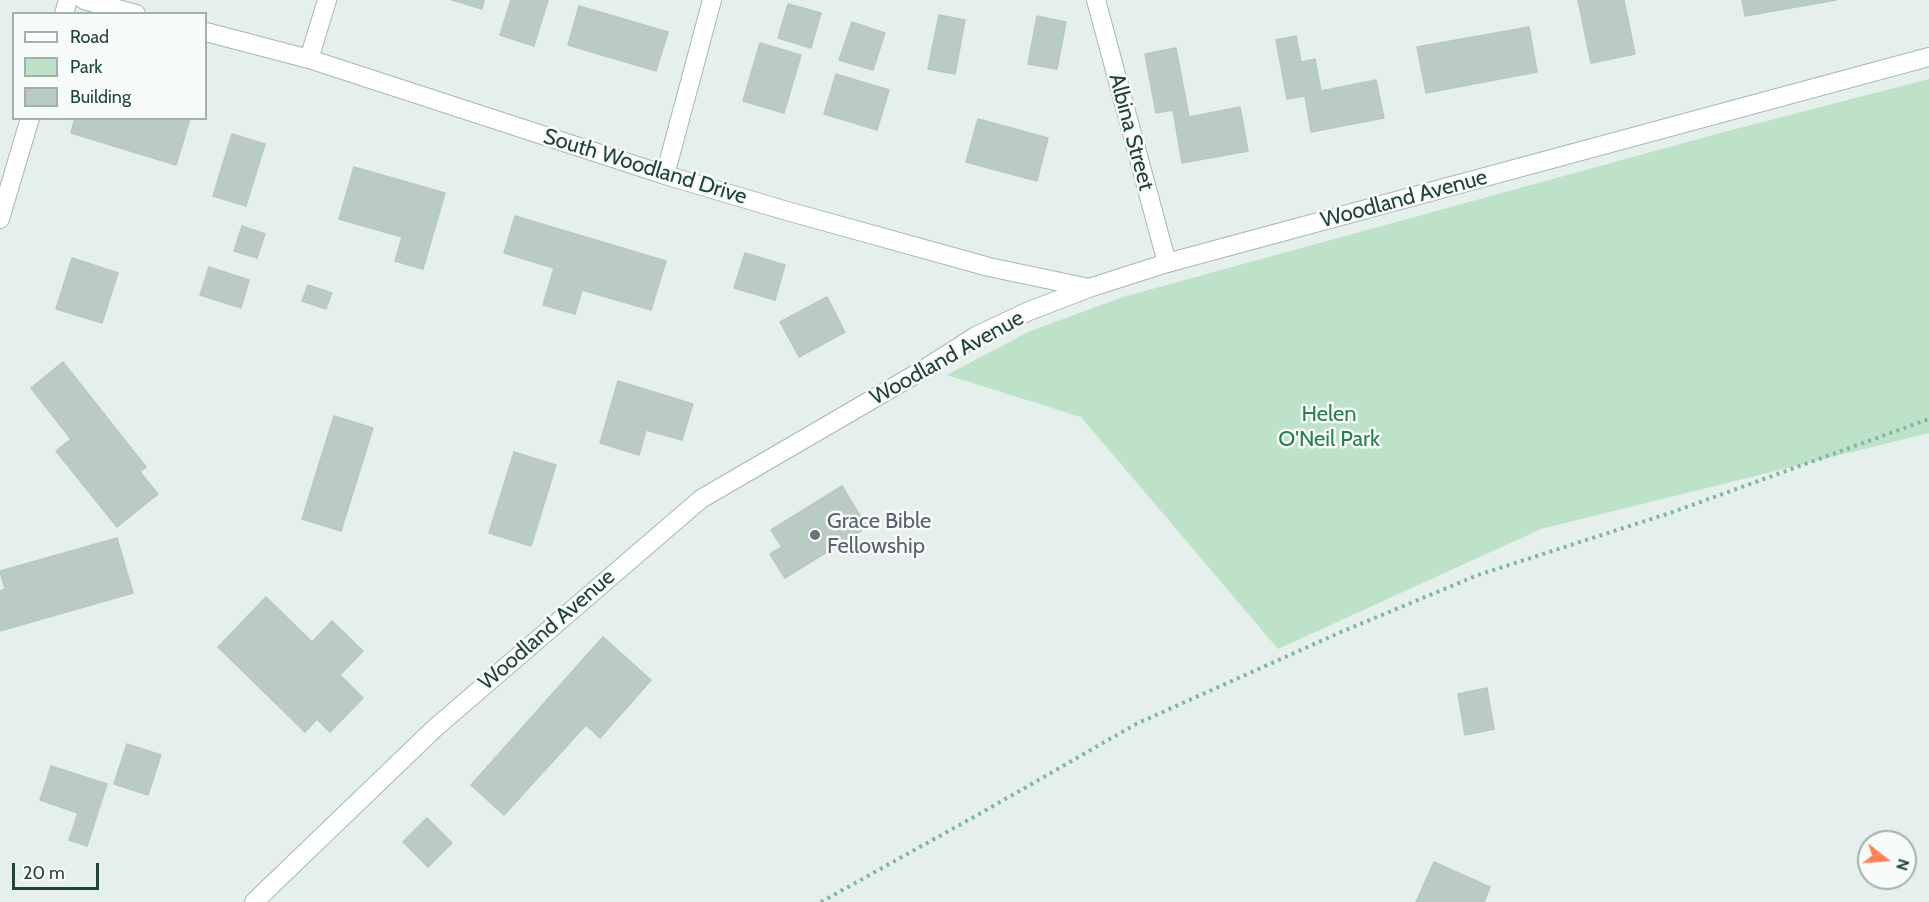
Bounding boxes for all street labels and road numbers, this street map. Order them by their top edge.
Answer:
street label: Albina Street [1103,71,1159,193]
street label: South Woodland Drive [540,123,750,211]
street label: Woodland Avenue [1318,164,1490,234]
street label: Woodland Avenue [866,305,1028,411]
street label: Woodland Avenue [474,564,620,696]

